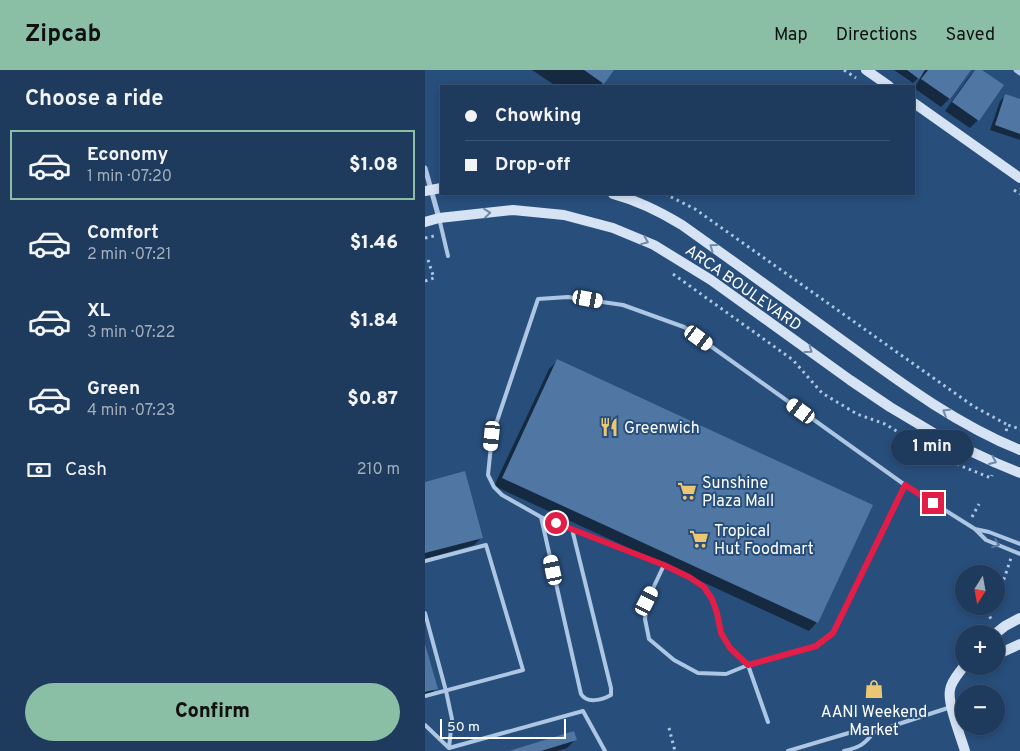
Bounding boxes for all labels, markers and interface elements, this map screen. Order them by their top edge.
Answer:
text: Zipcab [25,20,101,50]
text: Map [774,24,808,47]
text: Directions [836,24,918,47]
text: Saved [946,24,995,47]
text: Choose a ride [25,86,163,113]
text: Chowking [495,104,582,128]
icon: car [27,143,72,188]
text: Economy [87,143,168,167]
text: $1.08 [349,153,398,177]
text: Drop-off [495,153,570,177]
text: 1 min · 07:20 [87,167,172,187]
one-way arrow [483,208,491,219]
icon: car [27,221,72,266]
text: Comfort [87,221,159,245]
text: $1.46 [350,231,398,255]
one-way arrow [640,235,649,245]
street label: ARCA BOULEVARD [681,241,805,336]
one-way arrow [709,244,719,253]
text: 2 min · 07:21 [87,245,172,265]
car [571,289,604,309]
icon: car [27,299,72,344]
text: XL [87,299,110,323]
text: $1.84 [349,309,398,333]
text: 3 min · 07:22 [87,323,175,343]
car [682,323,715,353]
one-way arrow [803,345,812,353]
icon: car [27,377,72,422]
text: Green [87,377,140,401]
text: $0.87 [347,387,398,411]
car [784,396,817,426]
text: 4 min · 07:23 [87,401,175,421]
one-way arrow [942,409,951,419]
restaurant icon: Greenwich [598,416,620,438]
place label: Greenwich [624,419,700,439]
car [482,420,501,452]
callout: 1 min [892,430,974,466]
text: 1 min [912,437,952,457]
one-way arrow [988,455,997,466]
icon: cash [25,456,53,484]
text: Cash [65,458,107,482]
text: 210 m [357,460,400,480]
place label: Sunshine Plaza Mall [702,474,774,512]
supermarket icon: Sunshine Plaza Mall [676,480,698,502]
route end [922,492,944,514]
route start [545,512,567,534]
place label: Tropical Hut Foodmart [714,522,814,560]
supermarket icon: Tropical Hut Foodmart [688,528,710,550]
one-way arrow [991,538,1000,548]
car [542,554,563,586]
north arrow [955,565,1005,615]
map controls [955,565,1005,735]
car [633,584,660,618]
button: + [955,625,1005,675]
shop icon: AANI Weekend Market [863,678,885,700]
button: Confirm [25,683,400,741]
button: − [955,685,1005,735]
place label: AANI Weekend Market [821,703,927,741]
scale bar [440,716,566,739]
text: 50 m [447,719,480,736]

